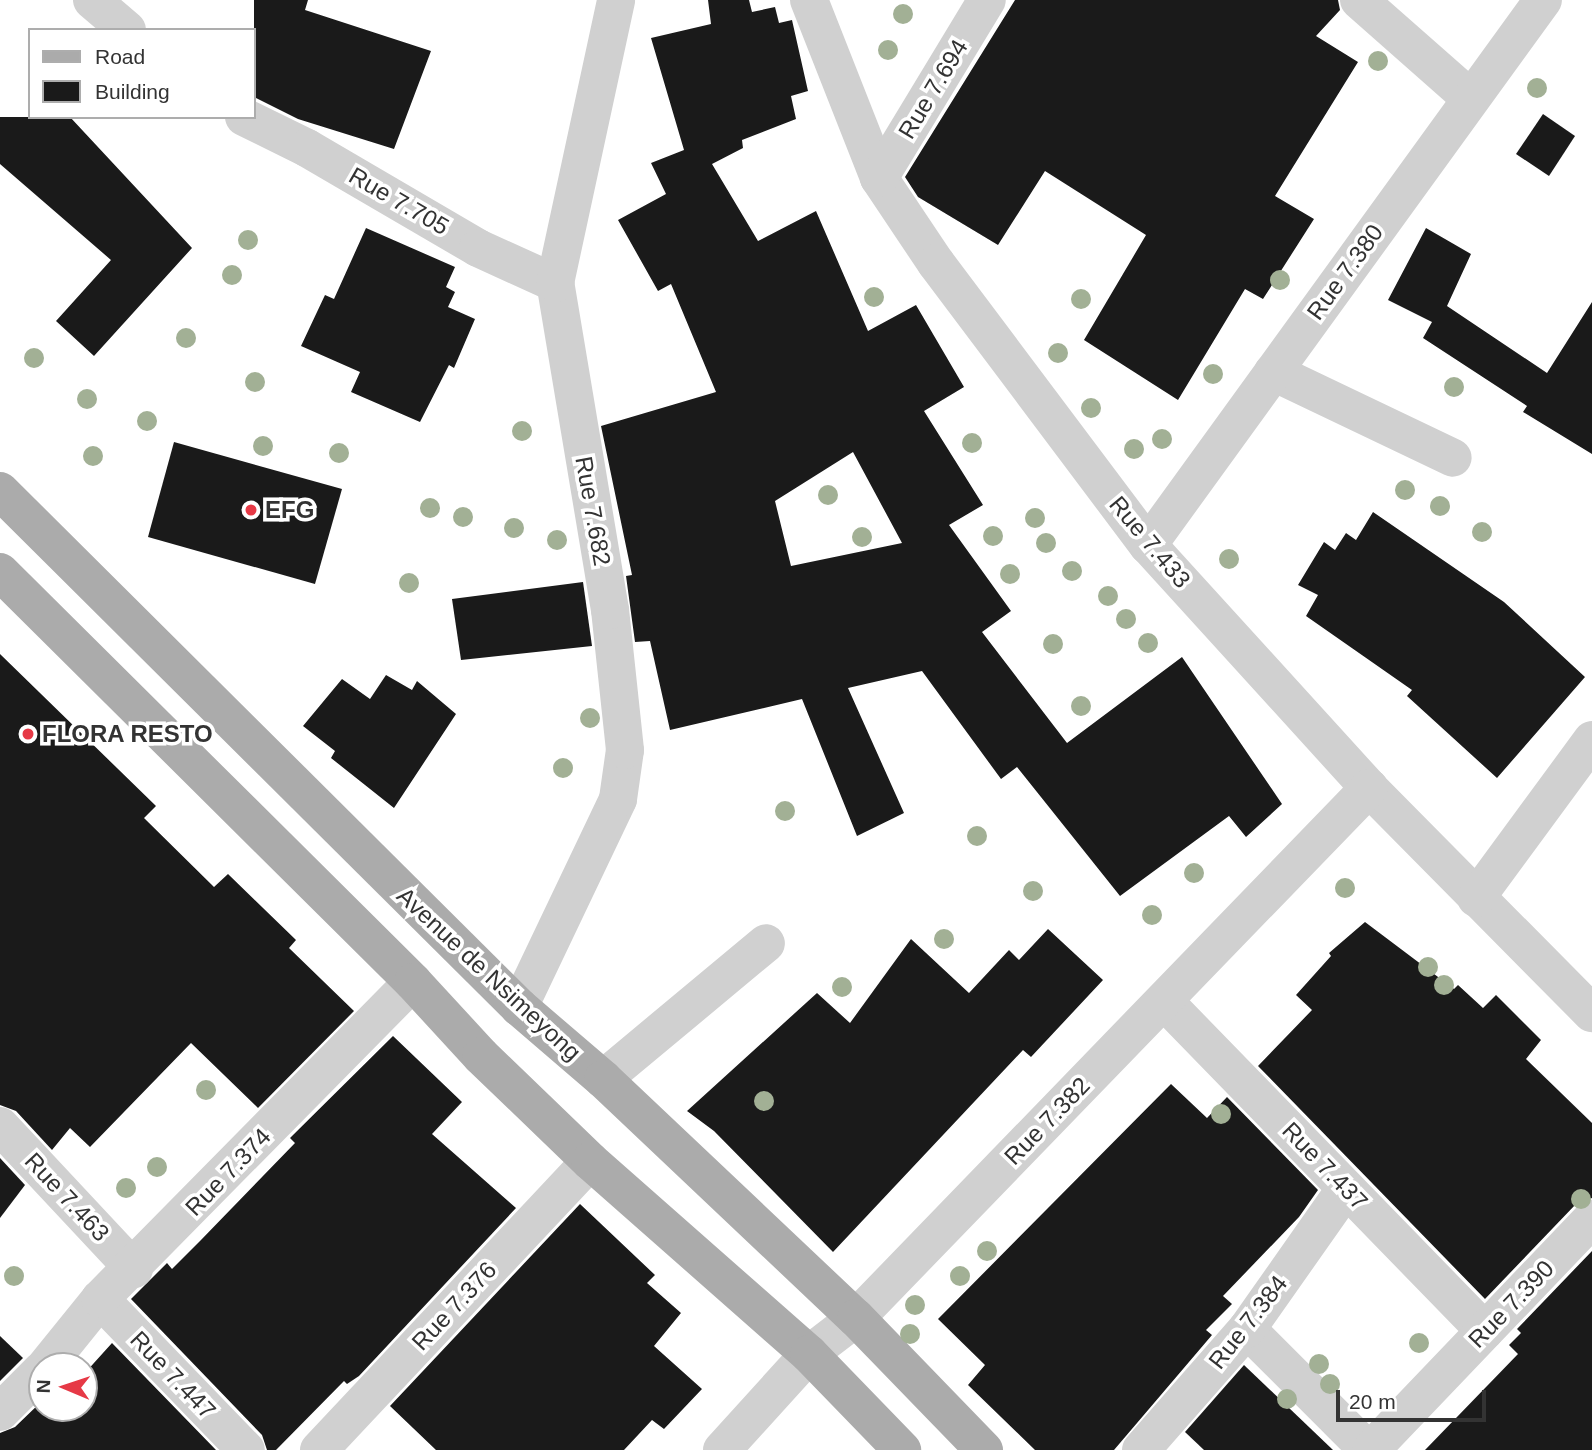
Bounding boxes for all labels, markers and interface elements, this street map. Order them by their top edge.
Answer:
legend [28,28,256,119]
street label: Rue 7.694 [892,34,974,144]
text: Road [95,45,145,68]
text: Building [95,80,170,103]
street label: Rue 7.705 [344,161,454,241]
street label: Rue 7.380 [1301,219,1389,325]
street label: Rue 7.682 [569,454,617,568]
street label: Rue 7.433 [1103,490,1197,594]
place label: EFG [265,496,314,524]
marker: EFG [243,502,259,518]
place label: FLORA RESTO [42,720,214,748]
marker: FLORA RESTO [20,726,36,742]
street label: Avenue de Nsimeyong [391,881,587,1067]
street label: Rue 7.382 [998,1071,1096,1171]
street label: Rue 7.437 [1276,1116,1374,1216]
street label: Rue 7.374 [179,1122,277,1222]
street label: Rue 7.463 [19,1147,115,1247]
street label: Rue 7.390 [1462,1254,1560,1354]
street label: Rue 7.376 [406,1256,502,1356]
street label: Rue 7.384 [1203,1269,1293,1375]
street label: Rue 7.447 [124,1325,222,1425]
north arrow [28,1352,98,1422]
scale bar [1340,1376,1490,1420]
text: N [33,1379,54,1394]
text: 20 m [1349,1390,1396,1413]

